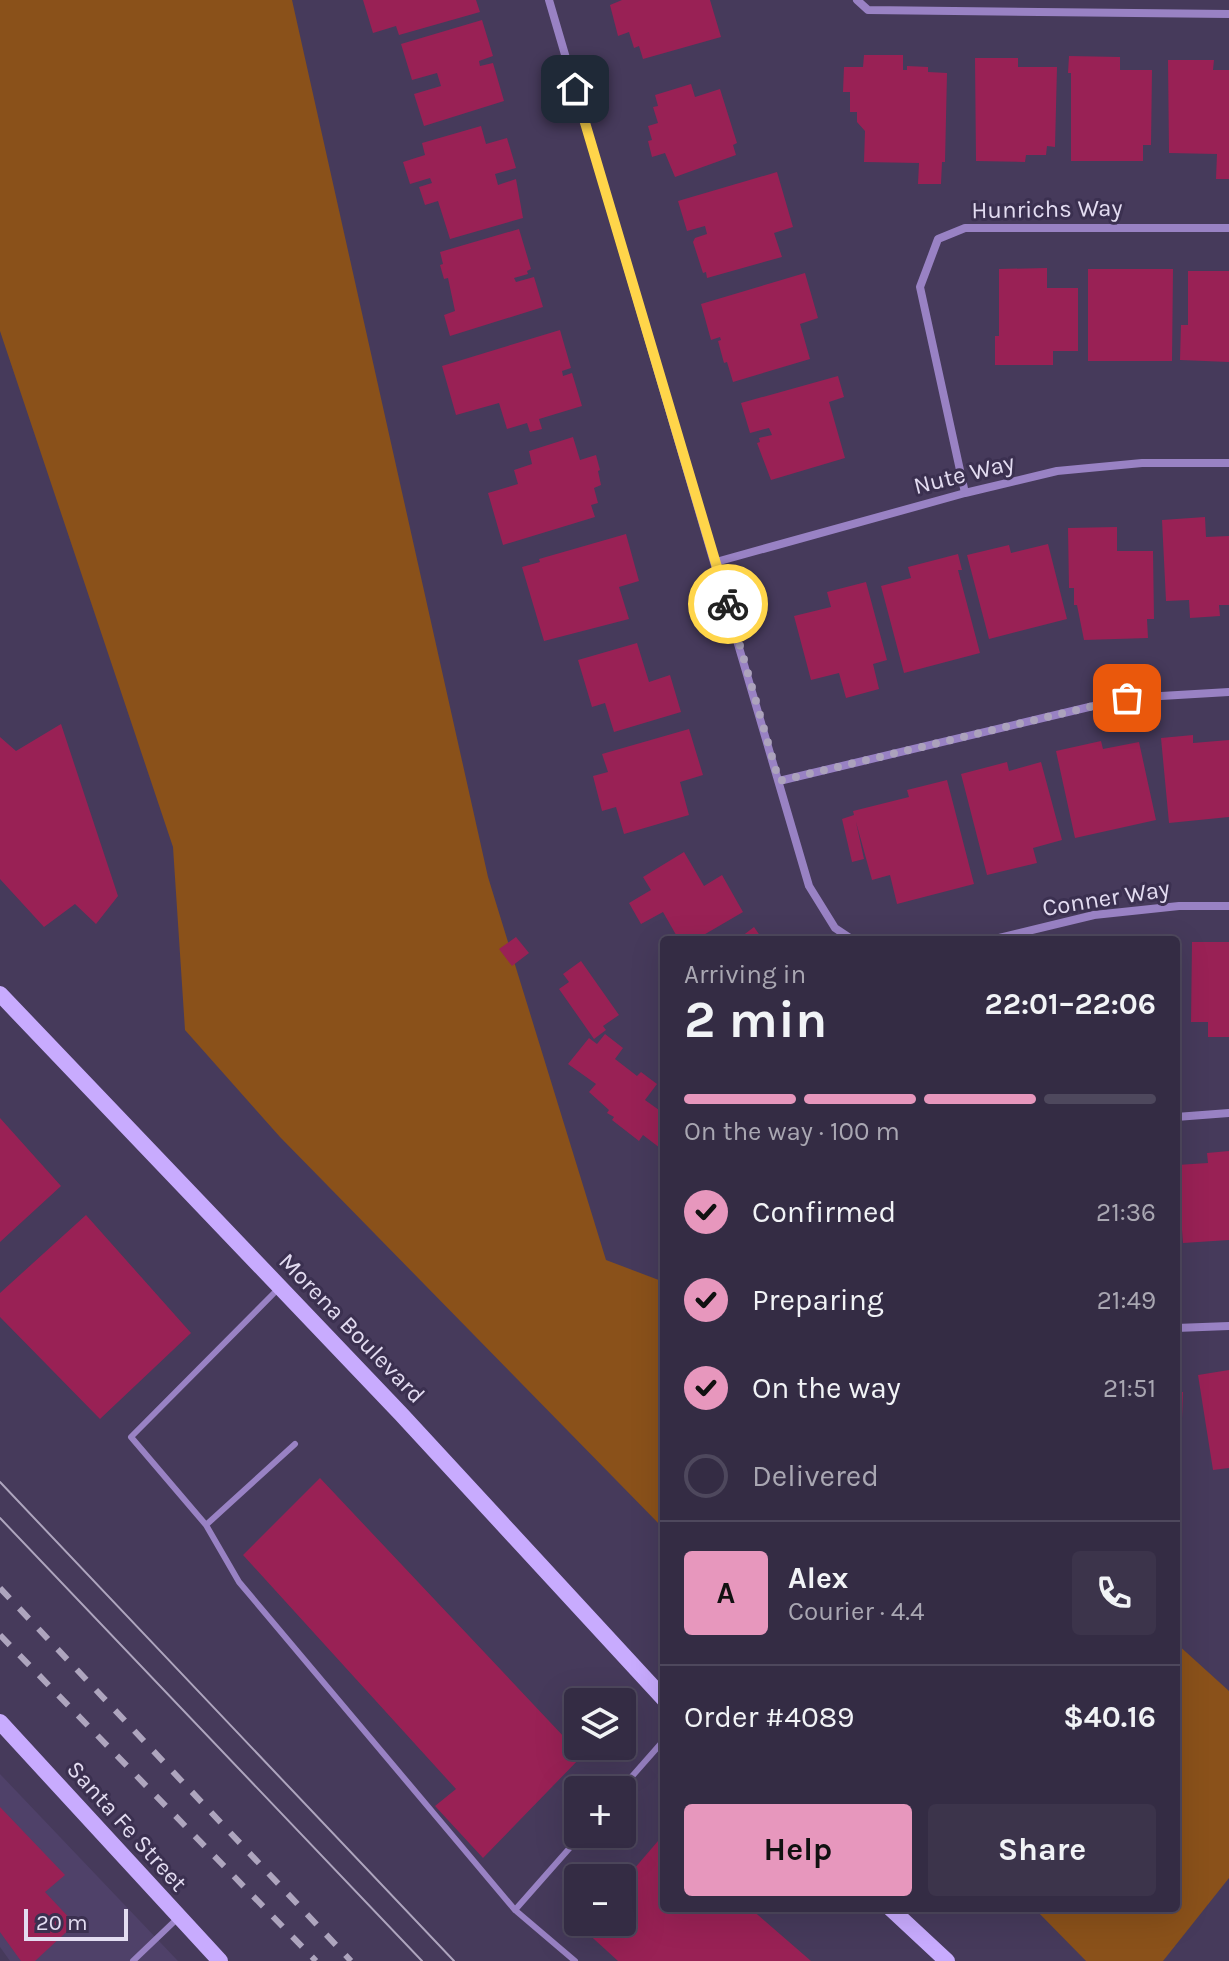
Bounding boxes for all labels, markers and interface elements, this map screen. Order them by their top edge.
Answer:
pin [541,55,609,123]
icon: home [553,67,597,111]
street label: Hunrichs Way [971,194,1123,224]
street label: Nute Way [911,448,1017,500]
courier [688,564,768,644]
icon: bike [706,582,750,626]
pin [1093,664,1161,732]
icon: bag [1105,676,1149,720]
street label: Conner Way [1040,874,1172,922]
text: Arriving in [684,959,806,990]
text: 22:01–22:06 [985,986,1156,1022]
text: 2 min [684,989,827,1050]
text: On the way · 100 m [684,1116,900,1147]
icon: check [684,1190,728,1234]
text: Confirmed [752,1194,896,1230]
text: 21:36 [1096,1197,1156,1228]
street label: Morena Boulevard [273,1247,431,1409]
icon: check [684,1278,728,1322]
text: Preparing [752,1282,884,1318]
text: 21:49 [1097,1285,1156,1316]
icon: check [684,1366,728,1410]
text: On the way [752,1370,901,1406]
text: 21:51 [1103,1373,1156,1404]
text: Delivered [752,1458,879,1494]
button: phone [1072,1551,1156,1635]
text: Alex [788,1560,848,1596]
text: A [717,1575,735,1611]
text: Courier · 4.4 [788,1596,924,1627]
map controls [564,1688,636,1936]
button: layers [564,1688,636,1760]
text: Order #4089 [684,1699,855,1735]
text: $40.16 [1063,1699,1156,1735]
street label: Santa Fe Street [61,1755,193,1897]
button: + [564,1776,636,1848]
button: Help [684,1804,912,1896]
button: Share [928,1804,1156,1896]
button: − [564,1864,636,1936]
scale bar [24,1905,128,1941]
text: 20 m [36,1910,88,1936]

